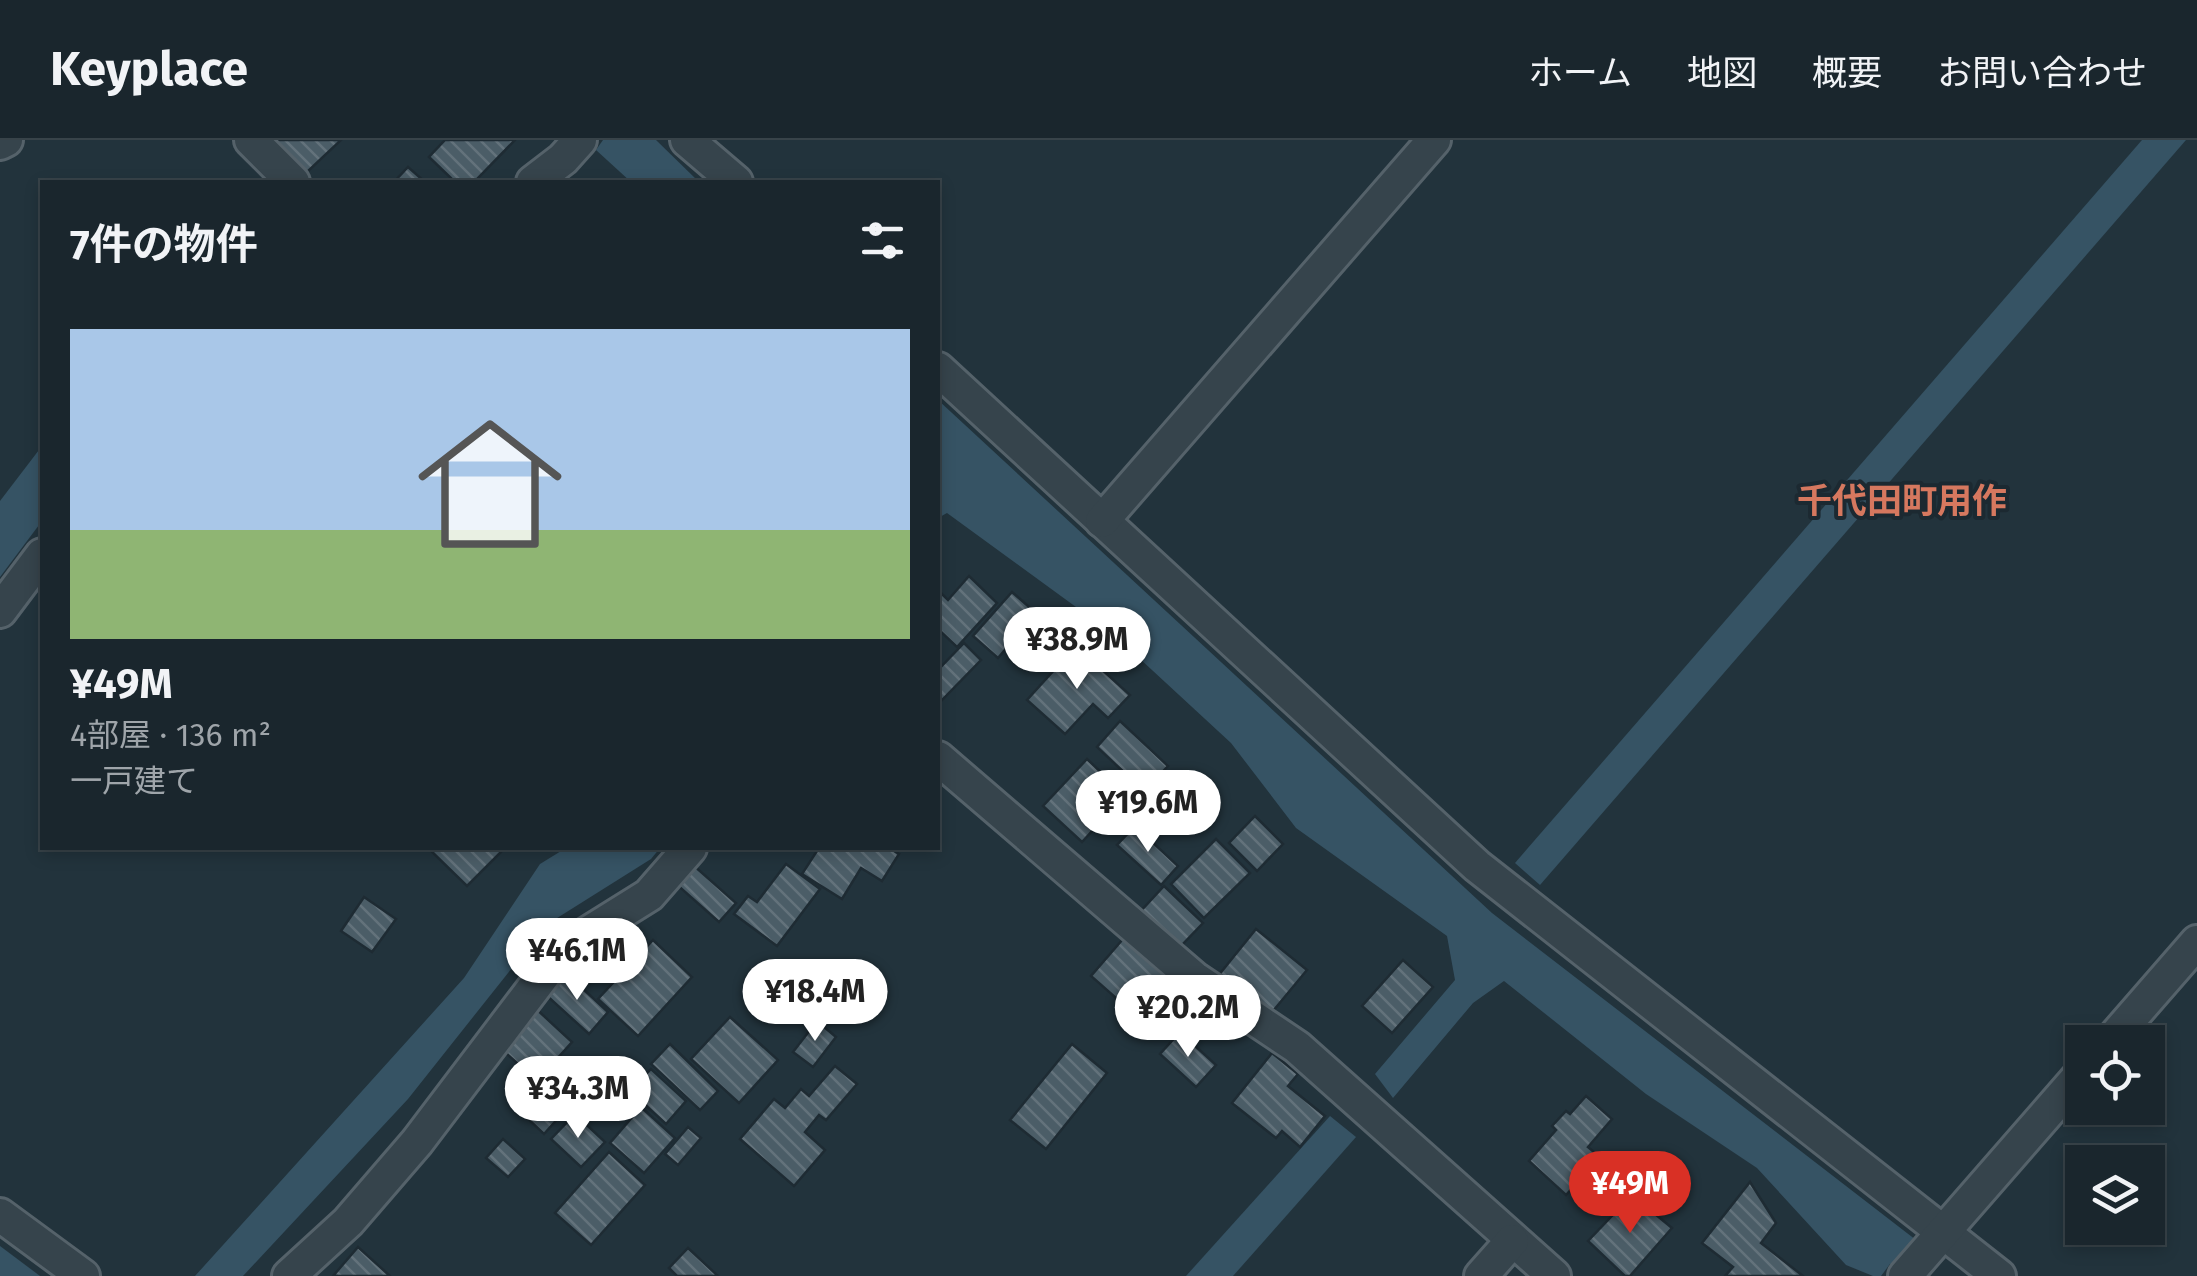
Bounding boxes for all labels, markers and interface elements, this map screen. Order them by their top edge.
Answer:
text: Keyplace [50,40,248,98]
text: ホーム [1528,52,1632,94]
text: 地図 [1687,52,1757,94]
text: 概要 [1812,52,1882,94]
text: お問い合わせ [1937,52,2147,94]
icon: filters [855,213,910,268]
text: 7件の物件 [70,220,258,270]
icon: home [400,394,580,574]
district label: 千代田町用作 [1797,480,2007,522]
pin: ¥38.9M [996,607,1158,692]
text: ¥38.9M [1026,620,1128,658]
text: ¥49M [70,659,172,709]
text: 4部屋 · 136 m² [70,716,271,754]
text: 一戸建て [70,762,198,800]
pin: ¥19.6M [1067,770,1229,855]
text: ¥19.6M [1098,783,1198,821]
pin: ¥46.1M [496,918,658,1003]
text: ¥46.1M [528,931,626,969]
pin: ¥18.4M [734,959,896,1044]
text: ¥18.4M [765,972,865,1010]
pin: ¥20.2M [1107,975,1269,1060]
text: ¥20.2M [1137,988,1239,1026]
map controls [2065,1025,2165,1245]
button: locate [2065,1025,2165,1125]
pin: ¥34.3M [497,1056,659,1141]
text: ¥34.3M [527,1069,629,1107]
button: layers [2065,1145,2165,1245]
pin: ¥49M [1571,1151,1689,1236]
text: ¥49M [1591,1164,1669,1202]

